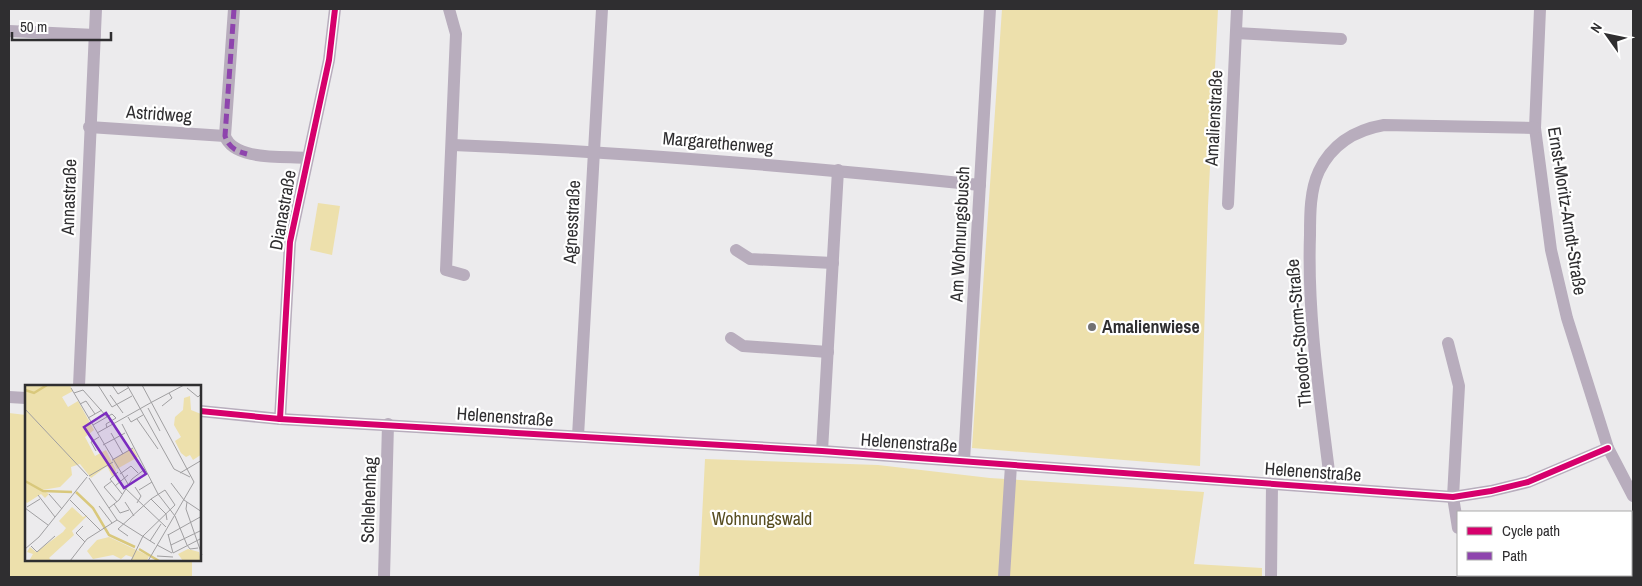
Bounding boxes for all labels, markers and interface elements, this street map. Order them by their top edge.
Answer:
scale bar [12,10,111,42]
north arrow [1582,10,1632,60]
text: 50 m [20,16,47,37]
text: N [1586,20,1606,36]
street label: Amalienstraße [1198,69,1228,168]
street label: Astridweg [124,99,193,128]
street label: Margarethenweg [662,125,775,160]
street label: Ernst-Moritz-Arndt-Straße [1542,125,1593,297]
street label: Annastraße [55,158,82,237]
street label: Am Wohnungsbusch [943,165,976,304]
street label: Dianastraße [263,168,302,252]
street label: Agnesstraße [557,180,586,265]
street label: Theodor-Storm-Straße [1280,258,1317,408]
place label: Amalienwiese [1102,314,1200,339]
marker: Amalienwiese [1086,321,1098,333]
inset map [25,385,201,561]
street label: Helenenstraße [456,401,554,432]
street label: Helenenstraße [860,427,958,458]
street label: Schlehenhag [355,456,383,543]
street label: Helenenstraße [1264,456,1362,487]
park label: Wohnungswald [712,506,812,531]
legend [1457,511,1632,576]
text: Cycle path [1502,520,1560,541]
text: Path [1502,545,1527,566]

